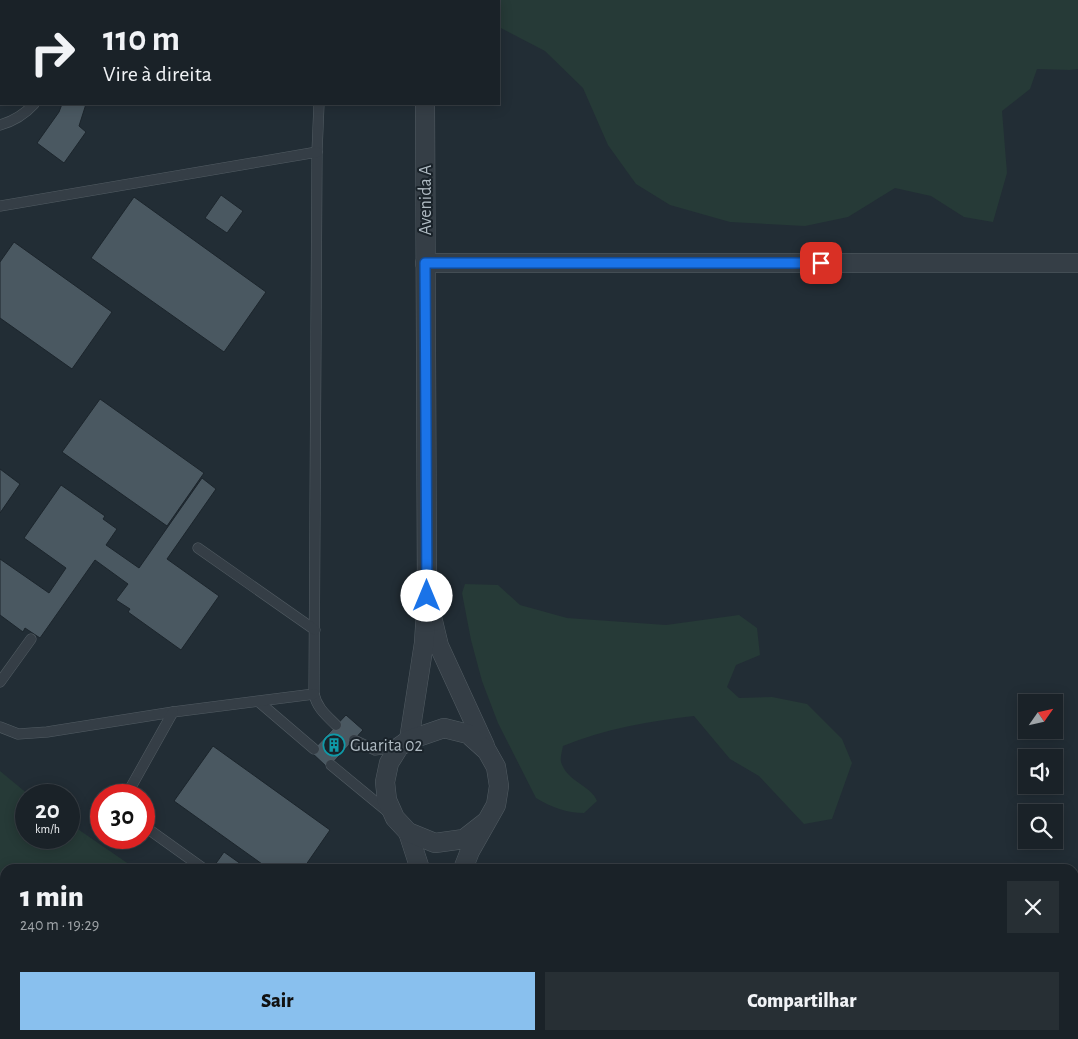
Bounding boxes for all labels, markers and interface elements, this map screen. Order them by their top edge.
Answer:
icon: right [20,20,85,85]
text: 110 m [103,22,180,57]
text: Vire à direita [103,63,212,85]
street label: Avenida A [417,164,435,235]
pin [800,242,842,284]
icon: arrive [807,249,835,277]
position arrow [400,569,452,621]
north arrow [1018,694,1062,739]
map controls [1018,694,1063,849]
building icon: Guarita 02 [322,733,346,757]
place label: Guarita 02 [350,737,423,755]
button: sound [1018,749,1063,794]
speed limit sign: 30 [90,784,155,849]
text: 20 [35,798,60,823]
button: search [1018,804,1063,849]
text: km/h [35,823,60,835]
button: close [1007,881,1059,933]
text: 1 min [20,882,84,912]
text: 240 m · 19:29 [20,917,99,933]
button: Sair [20,972,535,1030]
button: Compartilhar [545,972,1059,1030]

